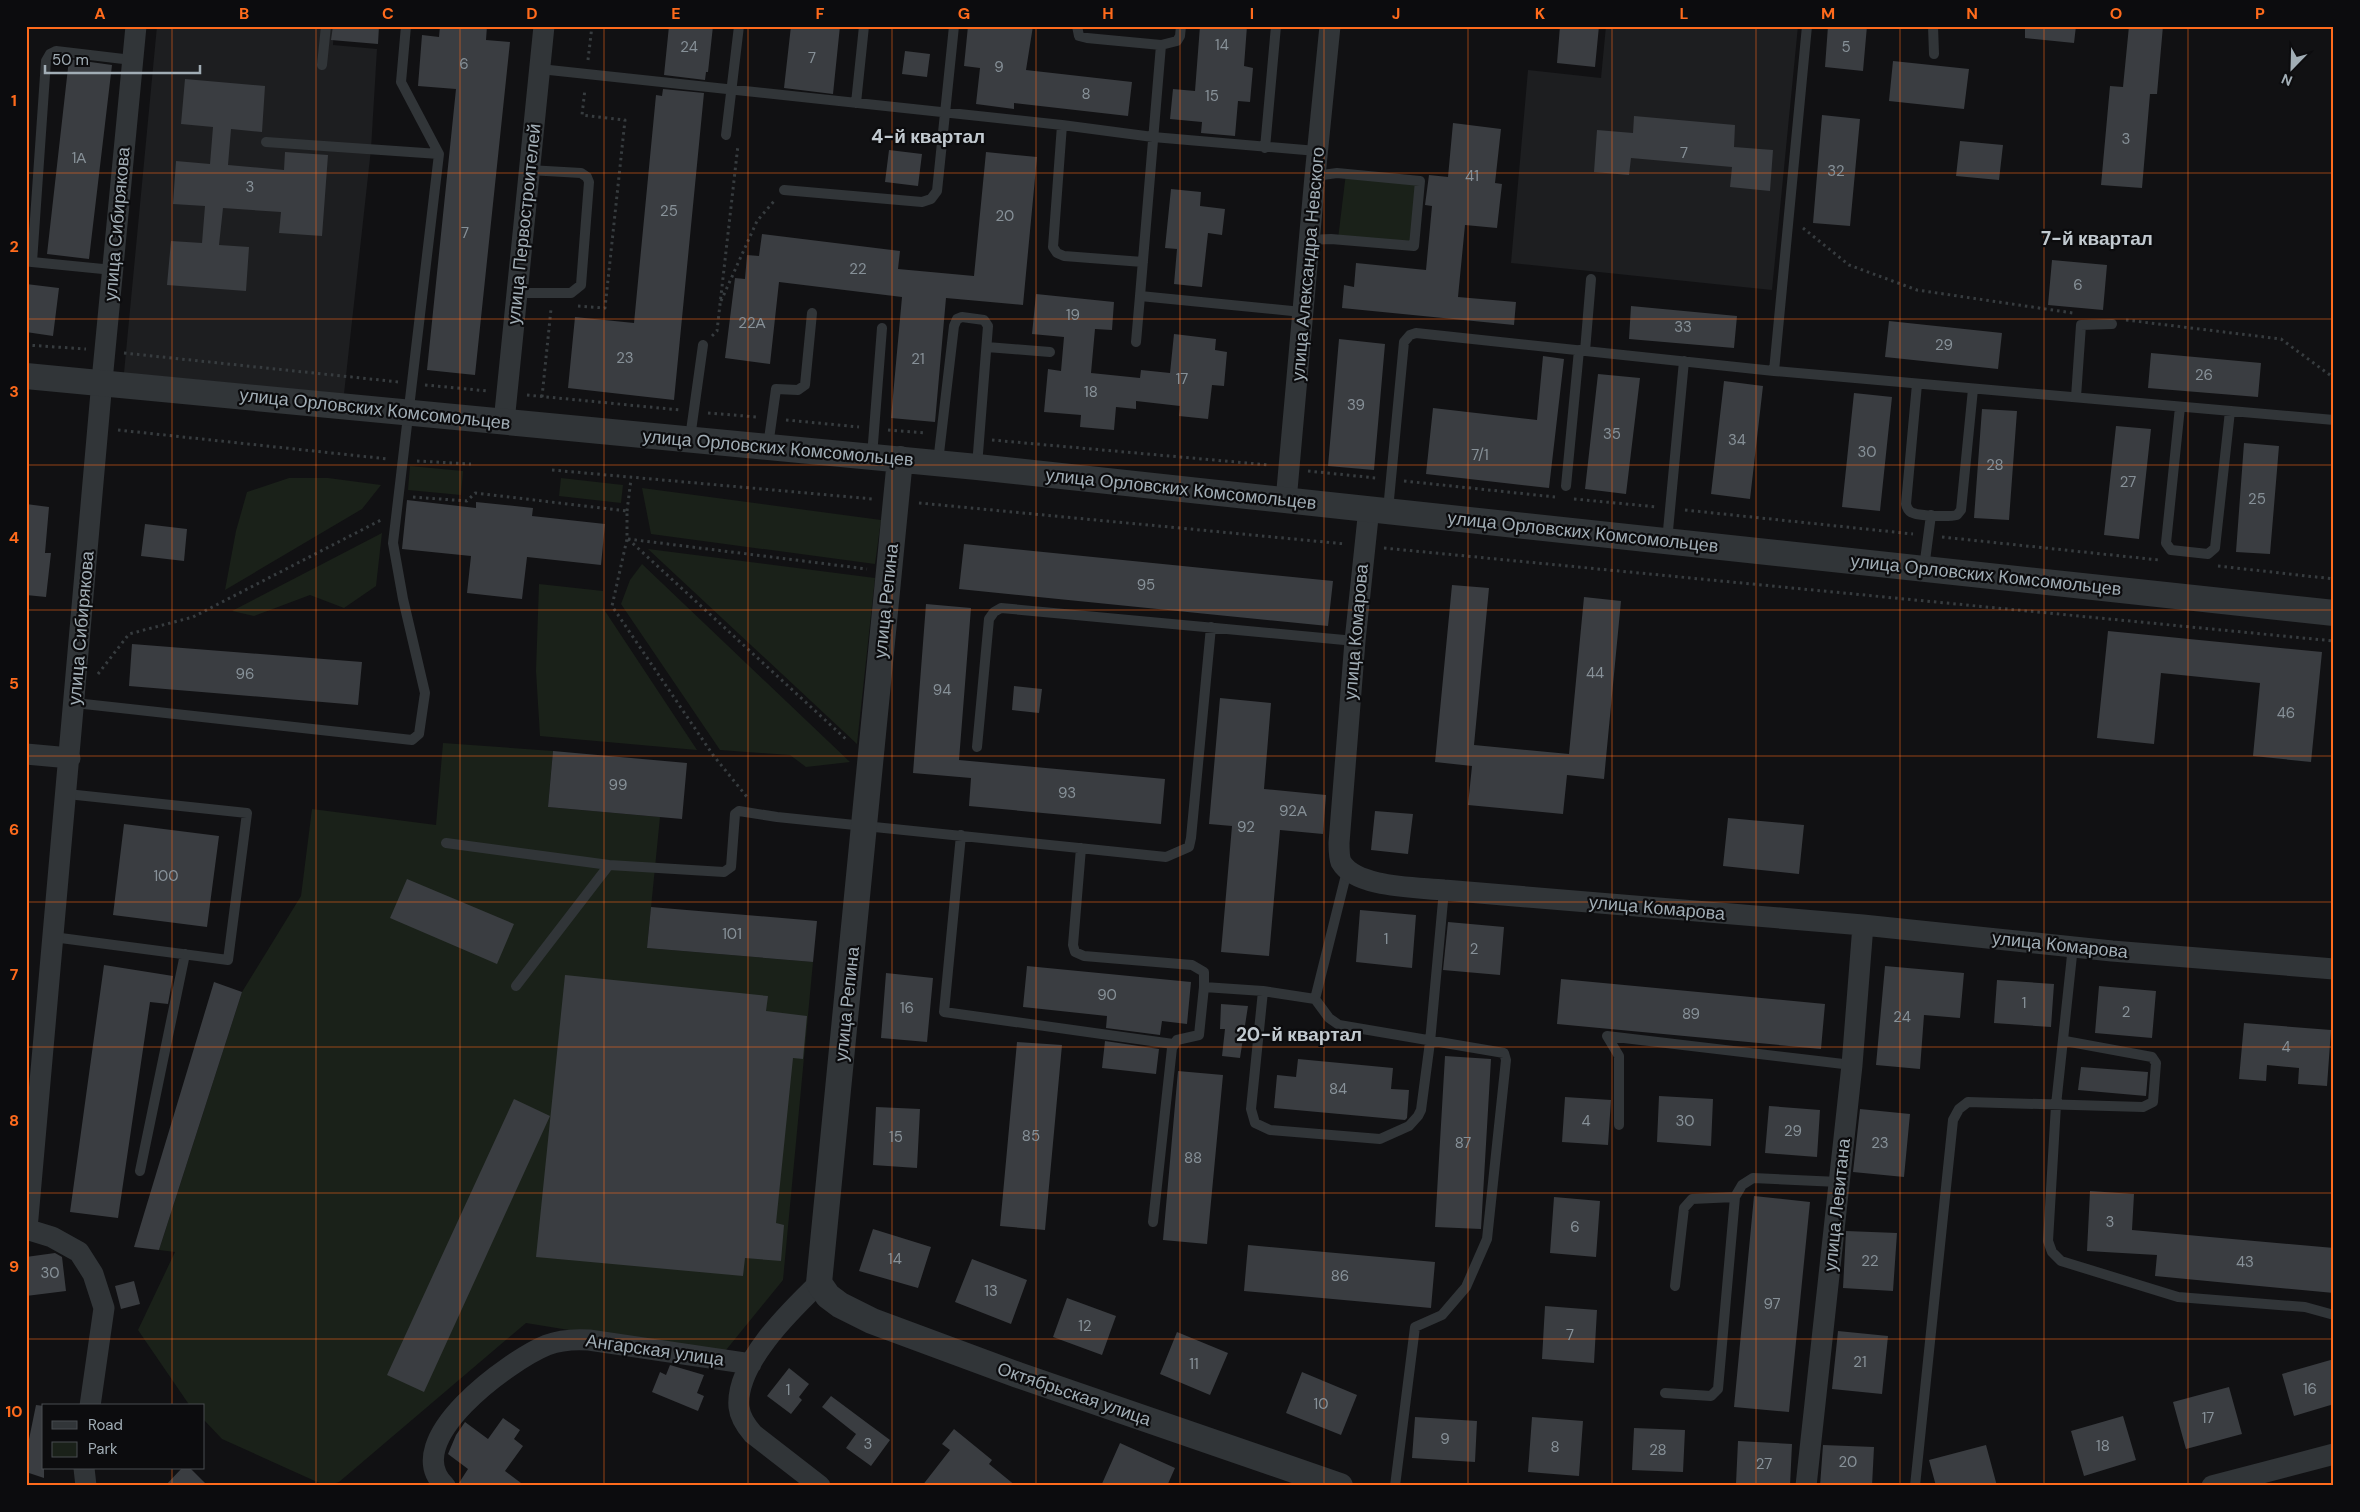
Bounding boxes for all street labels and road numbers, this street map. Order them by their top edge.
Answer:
street label: улица Первостроителей [502,122,546,326]
street label: улица Сибирякова [98,145,136,302]
street label: улица Александра Невского [1286,146,1330,382]
street label: улица Орловских Комсомольцев [238,383,512,435]
street label: улица Орловских Комсомольцев [641,424,915,472]
street label: улица Орловских Комсомольцев [1044,463,1318,515]
street label: улица Орловских Комсомольцев [1446,506,1720,558]
street label: улица Репина [868,541,904,660]
street label: улица Сибирякова [62,549,100,706]
street label: улица Орловских Комсомольцев [1849,549,2123,601]
street label: улица Комарова [1338,562,1374,701]
street label: улица Комарова [1588,890,1727,926]
street label: улица Комарова [1991,926,2130,964]
street label: улица Репина [829,944,865,1063]
street label: улица Левитана [1818,1136,1856,1273]
street label: Ангарская улица [584,1328,727,1372]
street label: Октябрьская улица [994,1356,1155,1432]

